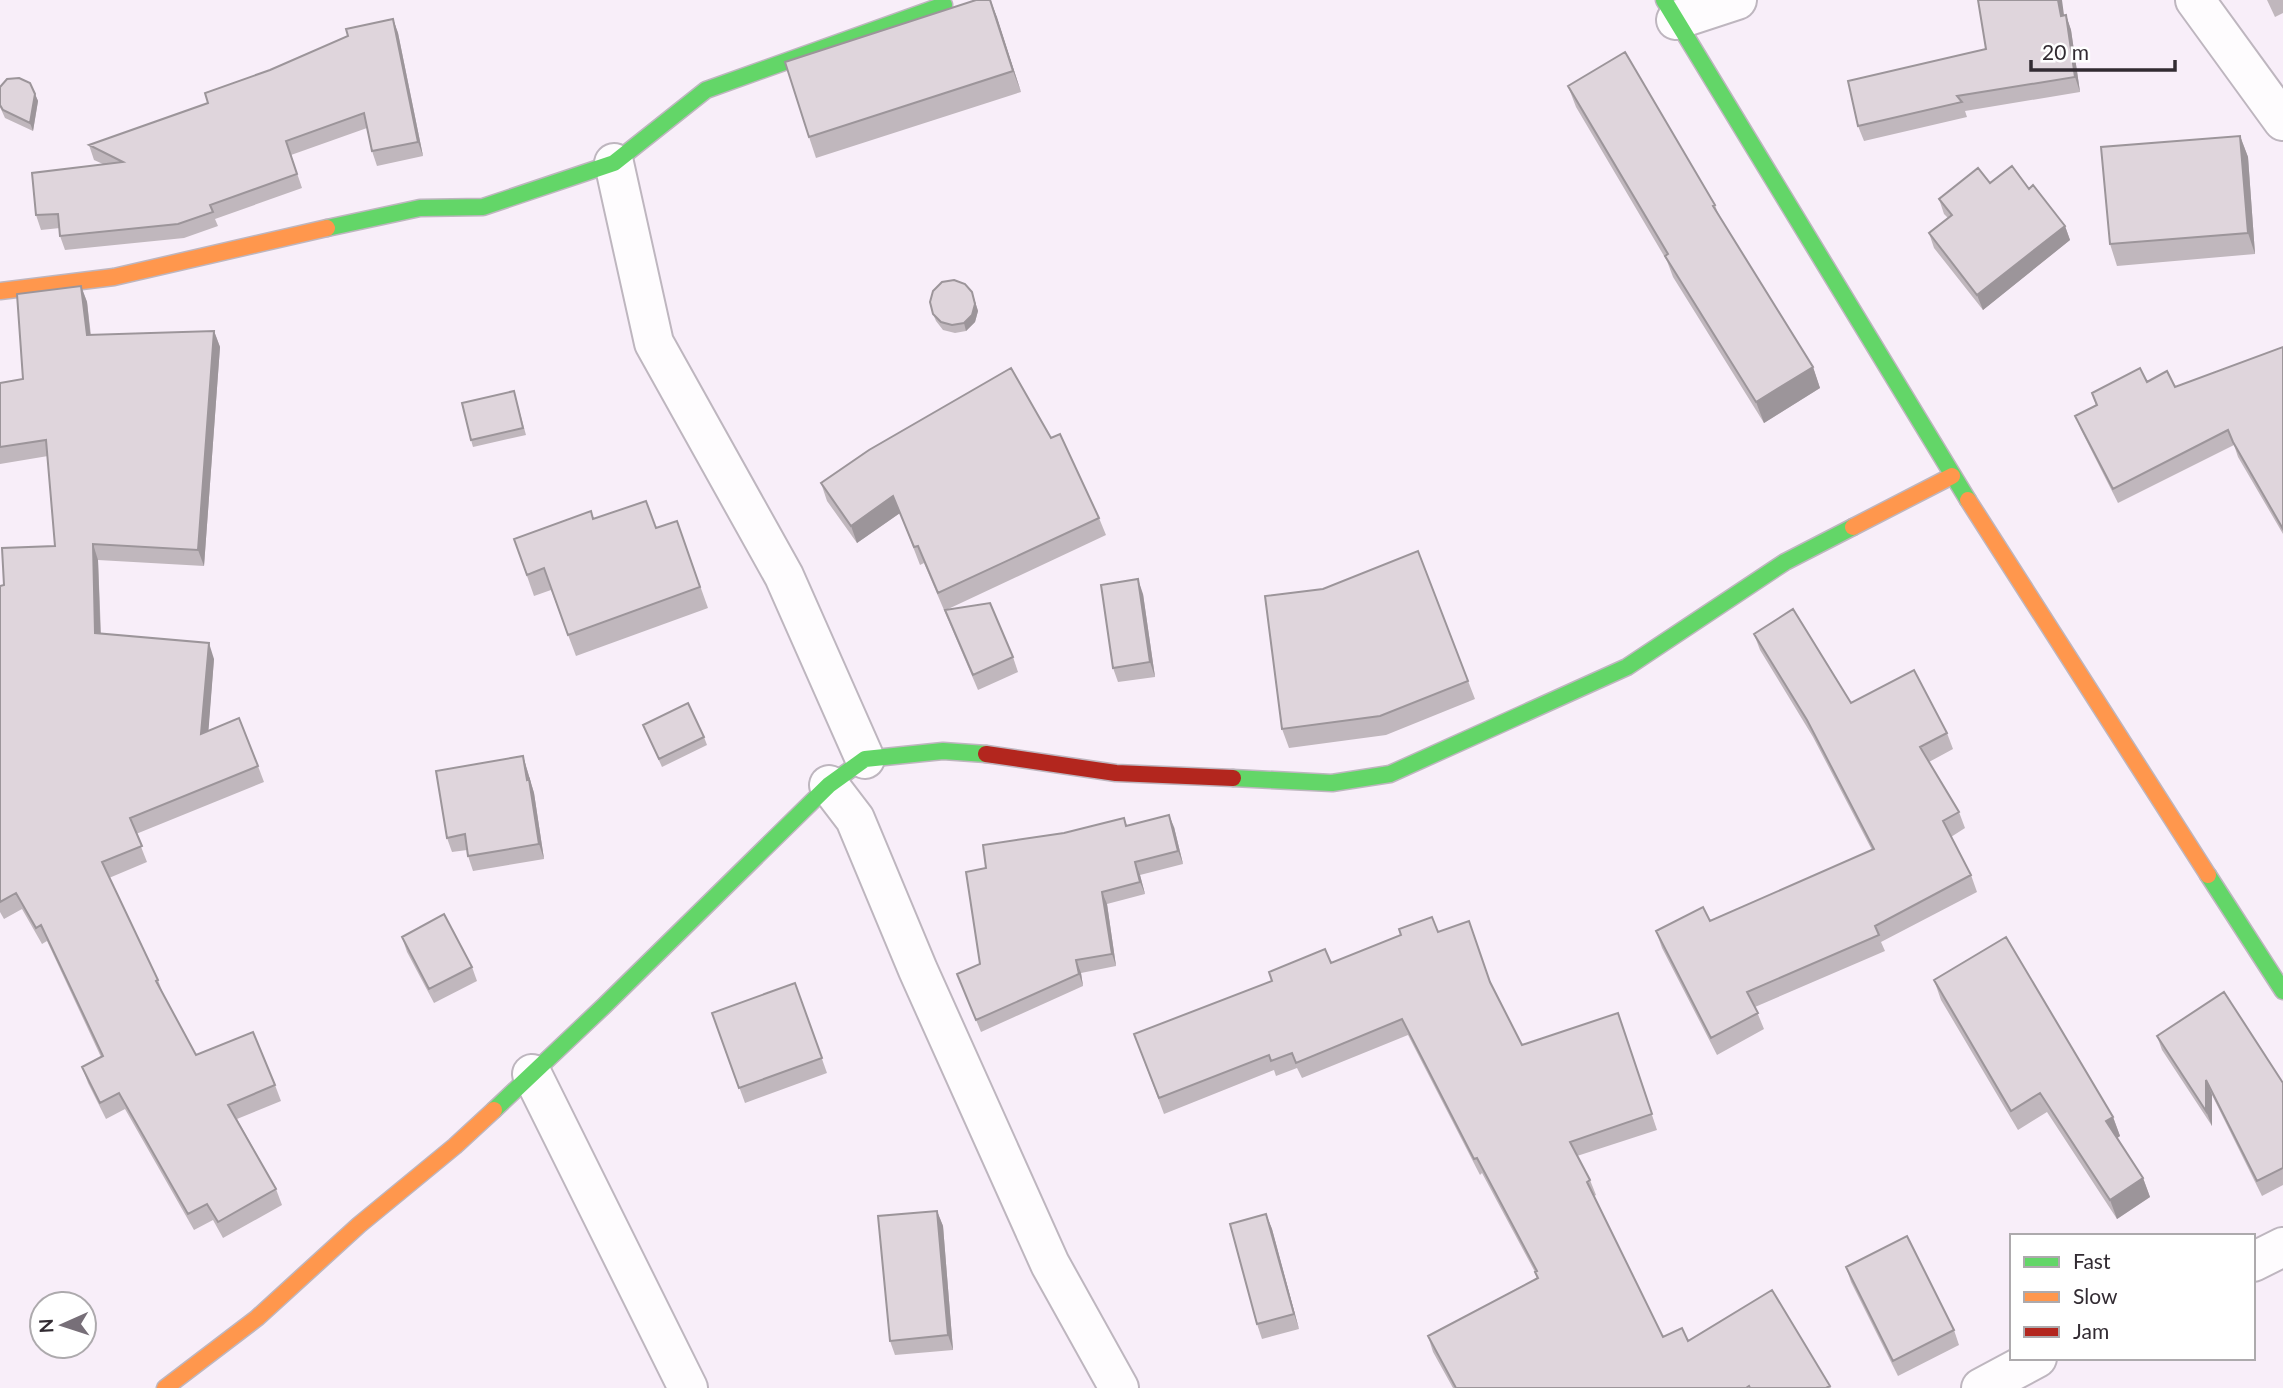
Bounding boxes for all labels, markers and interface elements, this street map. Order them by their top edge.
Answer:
scale bar [2031,28,2174,72]
text: 20 m [2042,39,2089,64]
legend [2010,1234,2255,1360]
text: Fast [2073,1248,2111,1273]
text: Slow [2073,1283,2118,1308]
north arrow [28,1290,98,1360]
text: N [34,1318,57,1334]
text: Jam [2073,1318,2109,1343]

